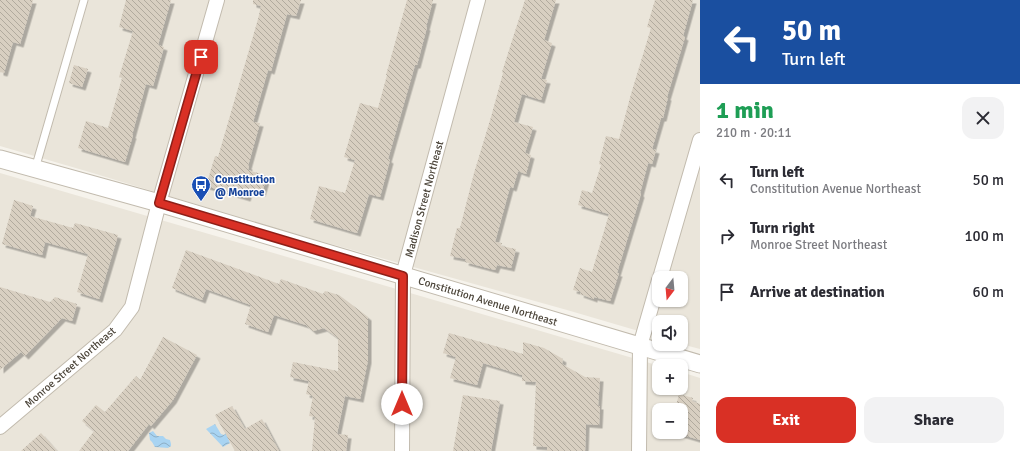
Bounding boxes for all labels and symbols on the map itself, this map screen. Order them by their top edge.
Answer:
pin [184,40,218,74]
street label: Madison Street Northeast [403,139,446,259]
place label: Constitution @ Monroe [215,173,275,199]
bus stop icon: Constitution @ Monroe [190,174,212,202]
north arrow [652,271,688,307]
street label: Constitution Avenue Northeast [417,274,559,329]
street label: Monroe Street Northeast [22,324,119,410]
position arrow [381,383,423,425]

